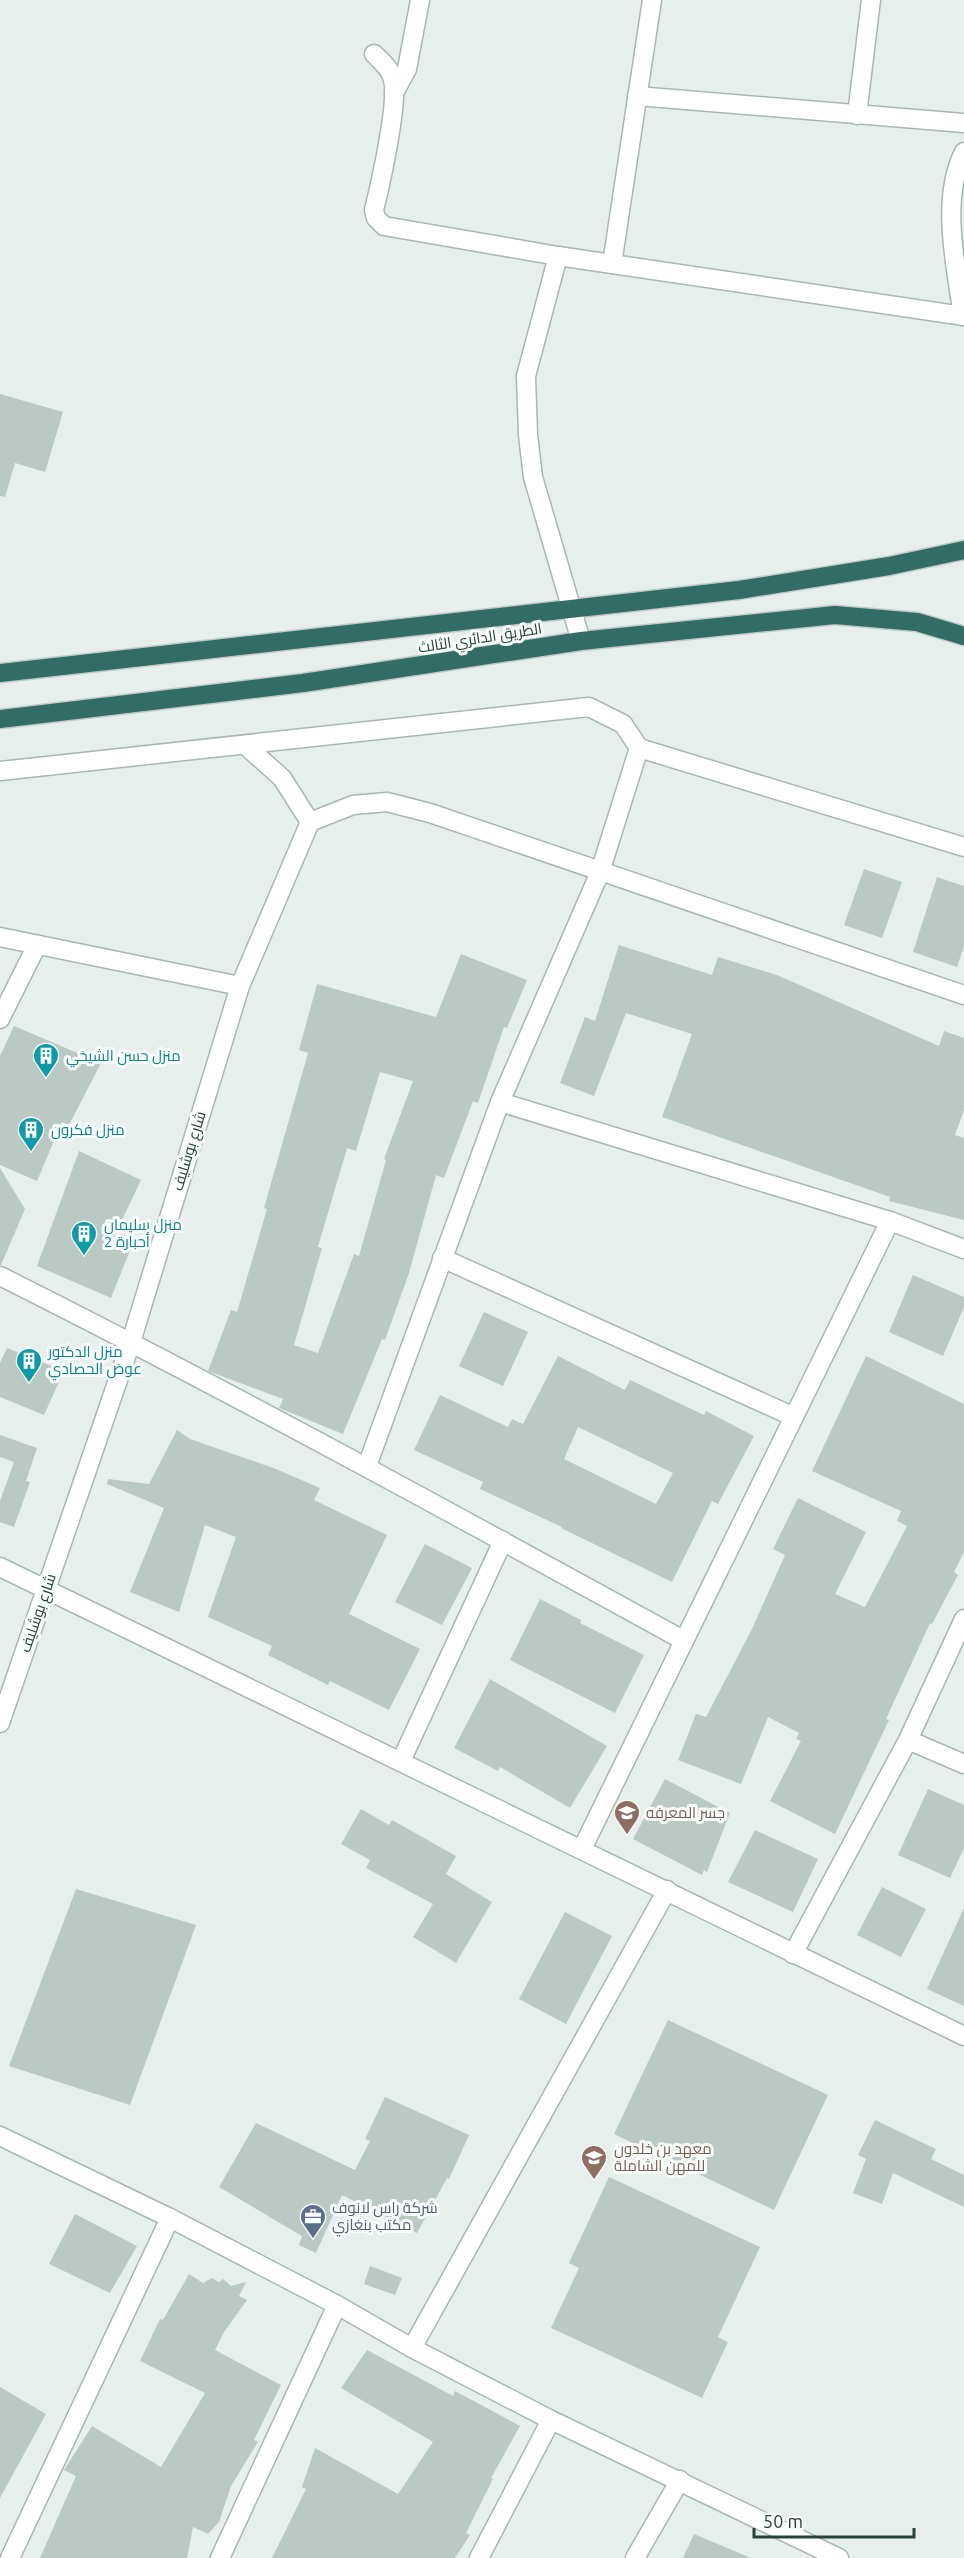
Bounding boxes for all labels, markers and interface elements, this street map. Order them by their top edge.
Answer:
street label: الطريق الدائري الثالث [417,619,544,660]
building icon: منزل حسن الشيخي [31,1041,61,1079]
place label: منزل حسن الشيخي [66,1047,181,1068]
street label: شارع بوشليف [168,1109,212,1194]
building icon: منزل فكرون [16,1115,46,1153]
place label: منزل فكرون [51,1121,125,1140]
place label: منزل سليمان أحبارة 2 [104,1216,182,1251]
building icon: منزل سليمان أحبارة 2 [69,1219,99,1257]
place label: منزل الدكتور عوض الحصادي [47,1343,142,1381]
building icon: منزل الدكتور عوض الحصادي [14,1346,44,1384]
street label: شارع بوشليف [16,1571,62,1656]
school or university icon: جسر المعرفه [612,1798,642,1836]
place label: جسر المعرفه [646,1804,725,1822]
place label: معهد بن خلدون للمهن الشاملة [614,2140,712,2176]
school or university icon: معهد بن خلدون للمهن الشاملة [579,2143,609,2181]
place label: شركة راس لانوف مكتب بنغازي [332,2199,438,2237]
office icon: شركة راس لانوف مكتب بنغازي [298,2202,328,2240]
scale bar [754,2501,914,2539]
text: 50 m [763,2511,803,2531]

